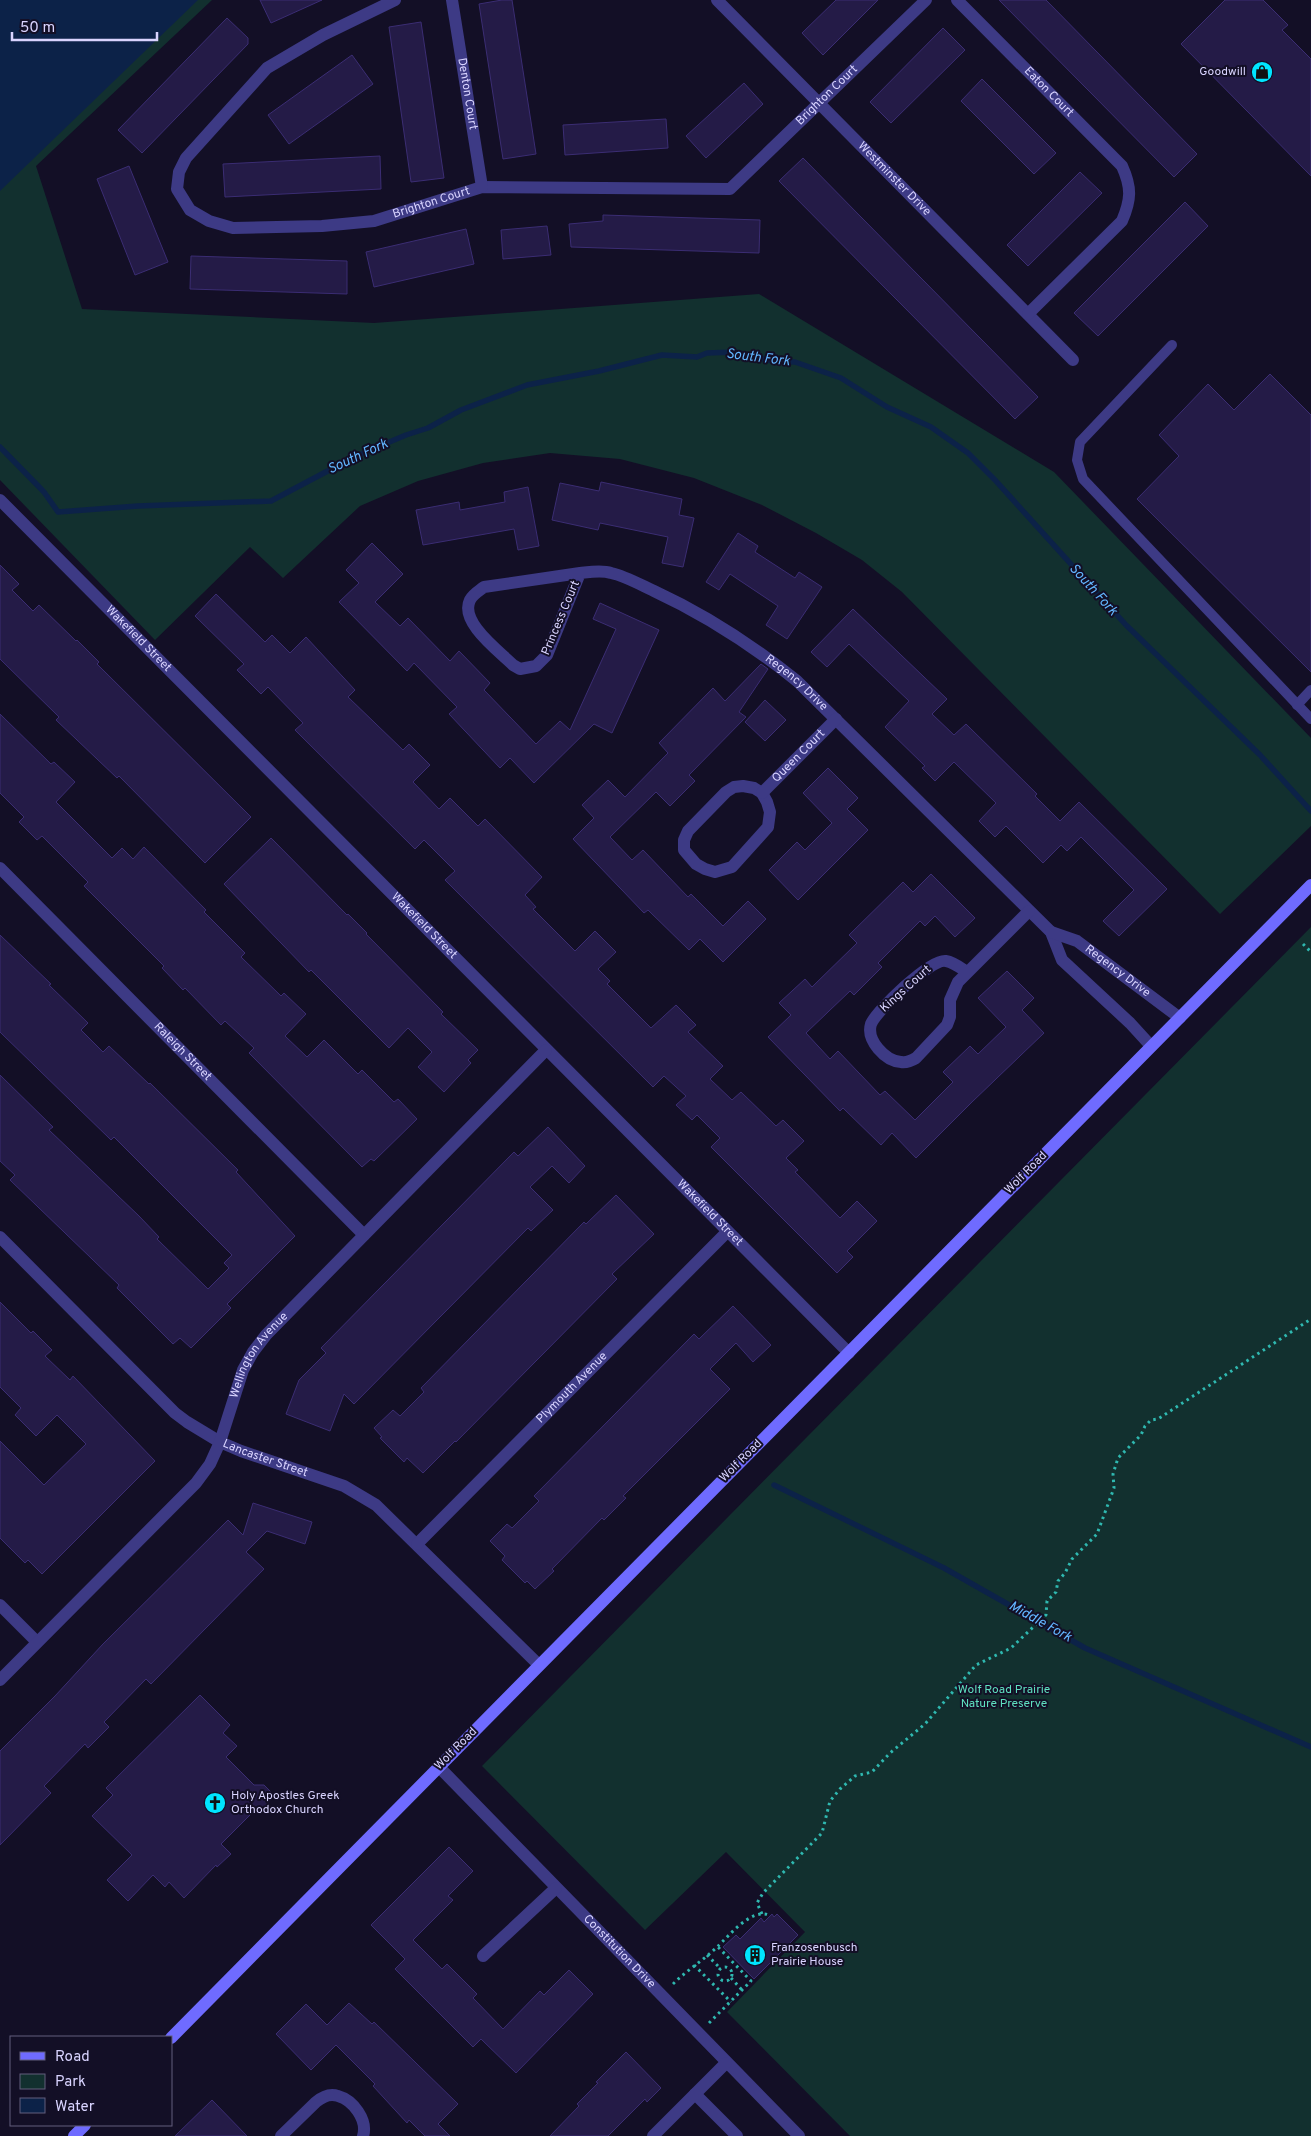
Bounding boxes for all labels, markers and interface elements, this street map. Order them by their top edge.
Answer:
scale bar [12,10,158,42]
text: 50 m [20,19,55,38]
street label: Denton Court [453,57,481,131]
shop icon: Goodwill [1250,60,1274,84]
street label: Brighton Court [793,62,862,129]
street label: Eaton Court [1020,64,1077,121]
place label: Goodwill [1199,64,1246,80]
street label: Westminster Drive [854,139,934,220]
street label: Brighton Court [391,183,472,223]
water label: South Fork [725,346,792,370]
water label: South Fork [325,435,392,478]
water label: South Fork [1065,560,1121,620]
street label: Princess Court [538,578,584,658]
street label: Wakefield Street [102,602,175,676]
street label: Regency Drive [762,651,831,715]
street label: Queen Court [769,726,829,786]
street label: Wakefield Street [387,889,461,963]
street label: Regency Drive [1081,941,1154,1001]
street label: Kings Court [877,962,935,1016]
street label: Raleigh Street [150,1019,215,1085]
street label: Wolf Road [1001,1148,1051,1198]
street label: Wakefield Street [673,1176,746,1250]
street label: Wellington Avenue [227,1309,292,1400]
street label: Plymouth Avenue [533,1349,611,1427]
street label: Lancaster Street [220,1436,310,1481]
street label: Wolf Road [716,1436,766,1486]
water label: Middle Fork [1005,1598,1075,1647]
park label: Wolf Road Prairie Nature Preserve [958,1682,1050,1712]
street label: Wolf Road [431,1724,481,1774]
place label: Holy Apostles Greek Orthodox Church [231,1788,340,1818]
church icon: Holy Apostles Greek Orthodox Church [203,1791,227,1815]
street label: Constitution Drive [580,1911,659,1992]
place label: Franzosenbusch Prairie House [771,1940,858,1970]
building icon: Franzosenbusch Prairie House [743,1943,767,1967]
legend [10,2036,172,2126]
text: Road [55,2048,90,2067]
text: Park [55,2073,86,2092]
text: Water [55,2098,95,2117]

